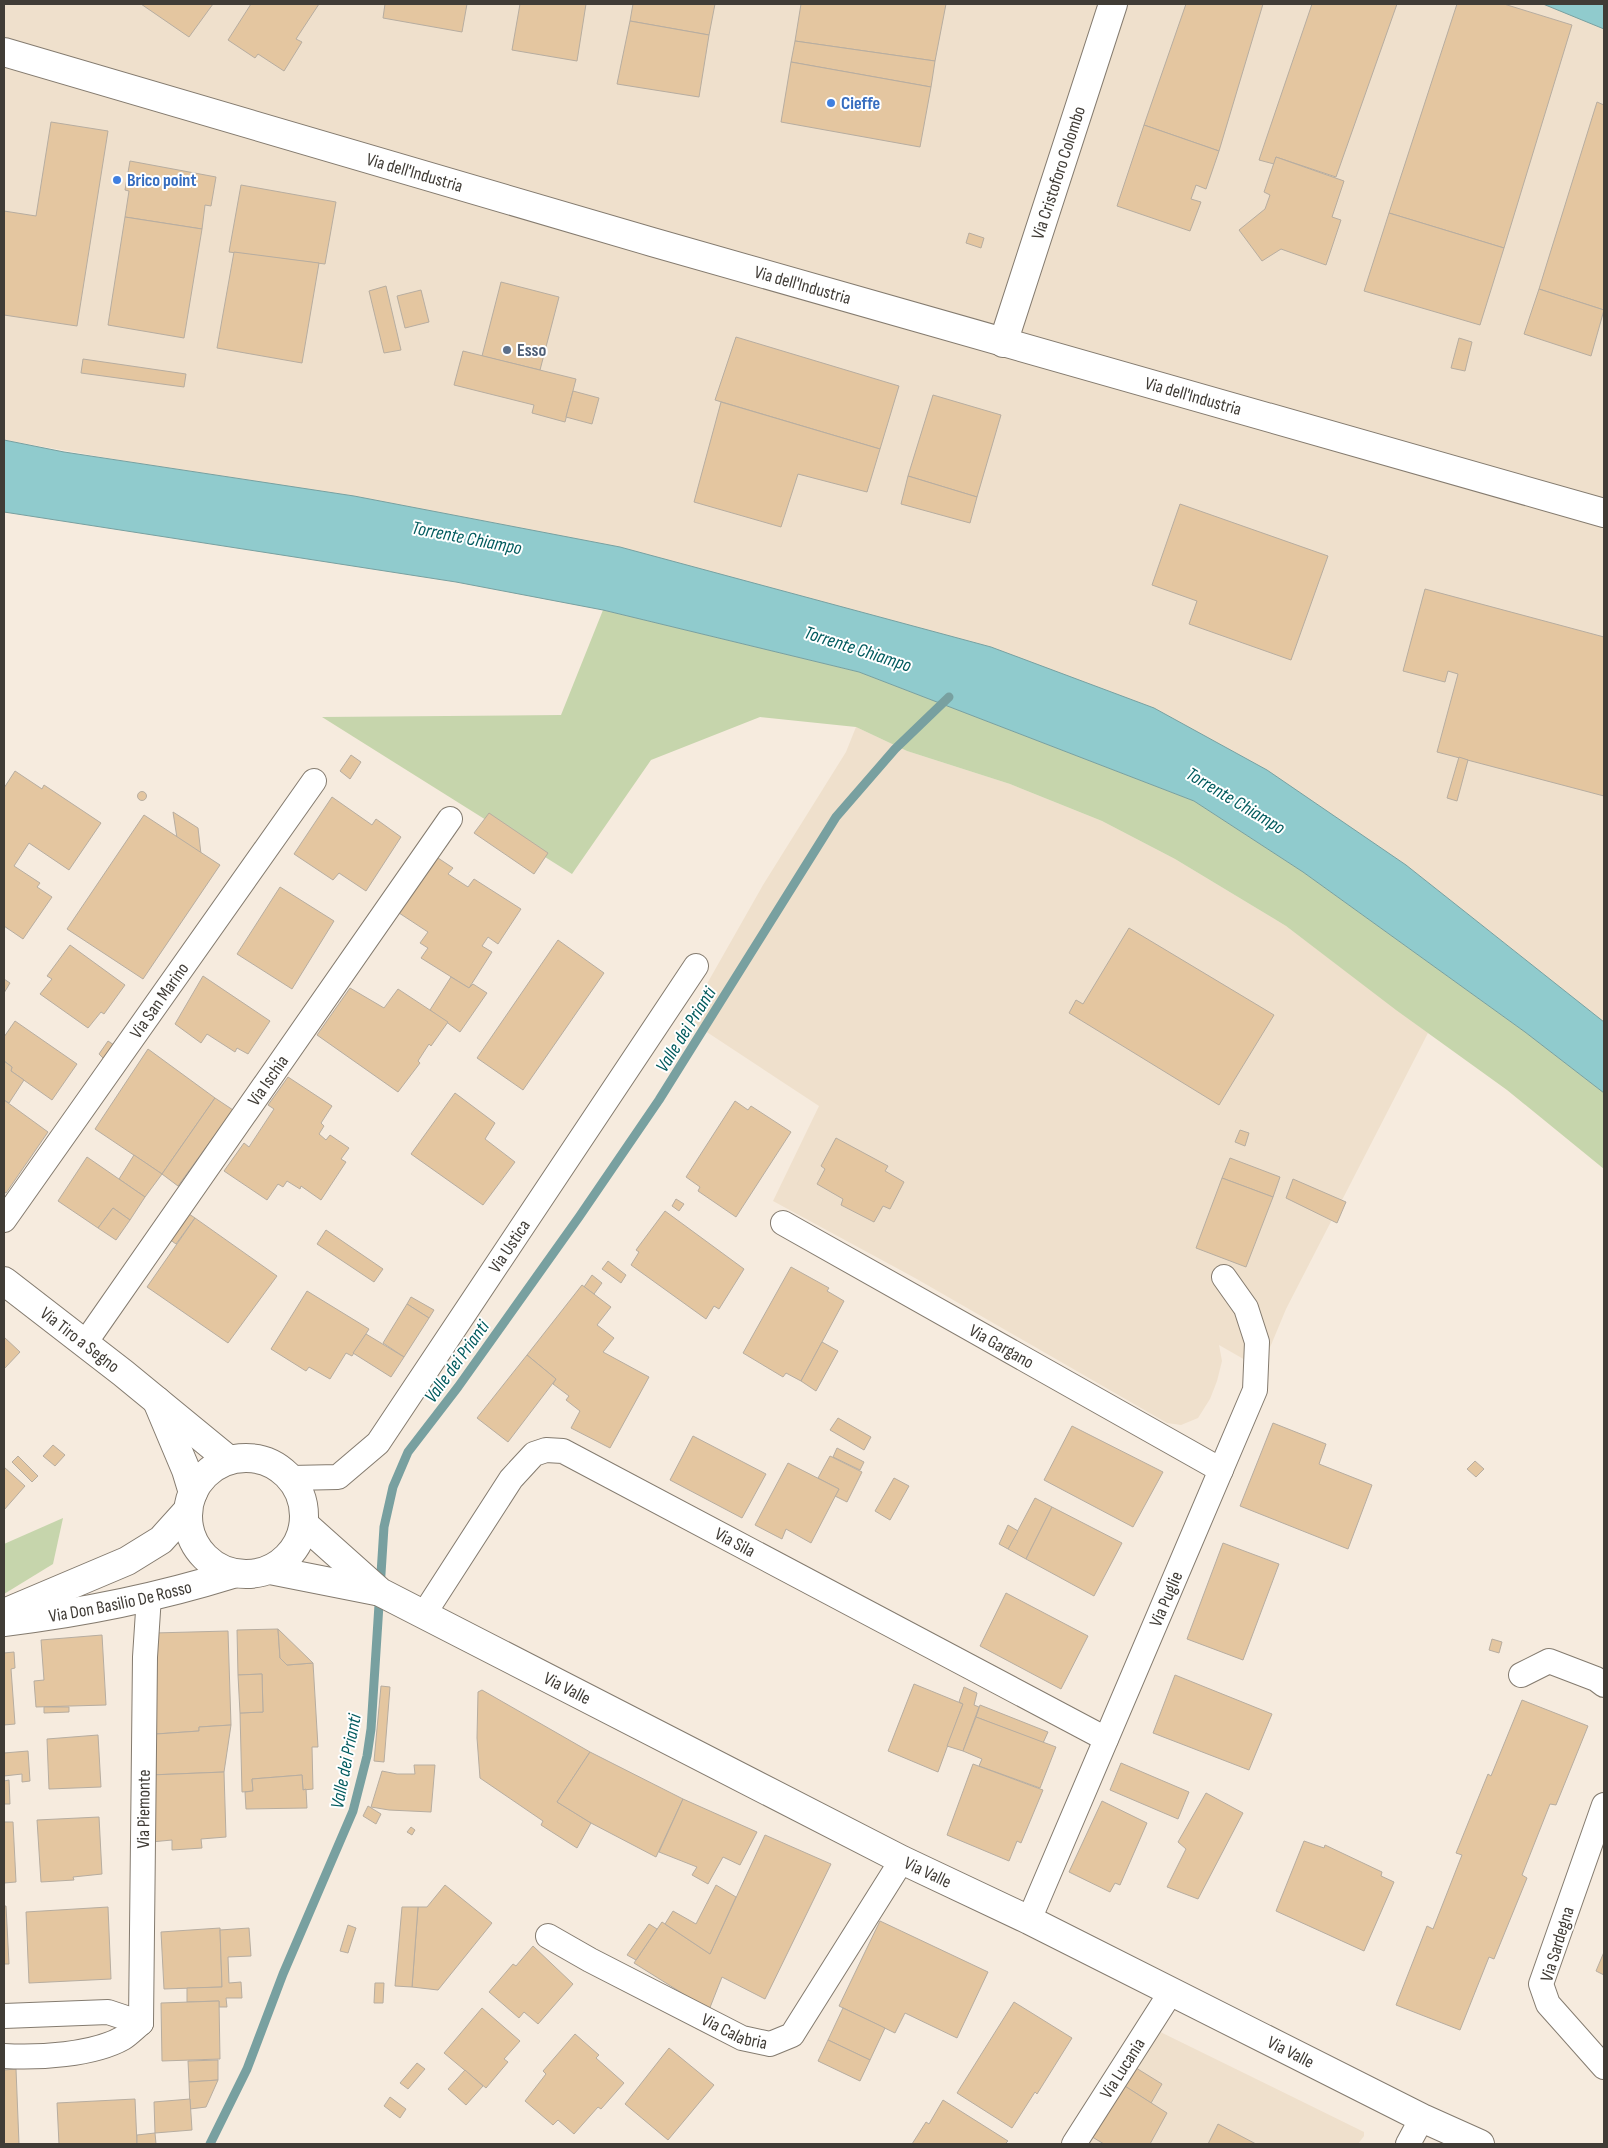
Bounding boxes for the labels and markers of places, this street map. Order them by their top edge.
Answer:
place label: Cieffe [841,93,880,114]
marker: Cieffe [825,97,837,109]
place label: Brico point [127,170,196,191]
marker: Brico point [111,174,123,186]
place label: Esso [517,340,546,361]
marker: Esso [501,344,513,356]

